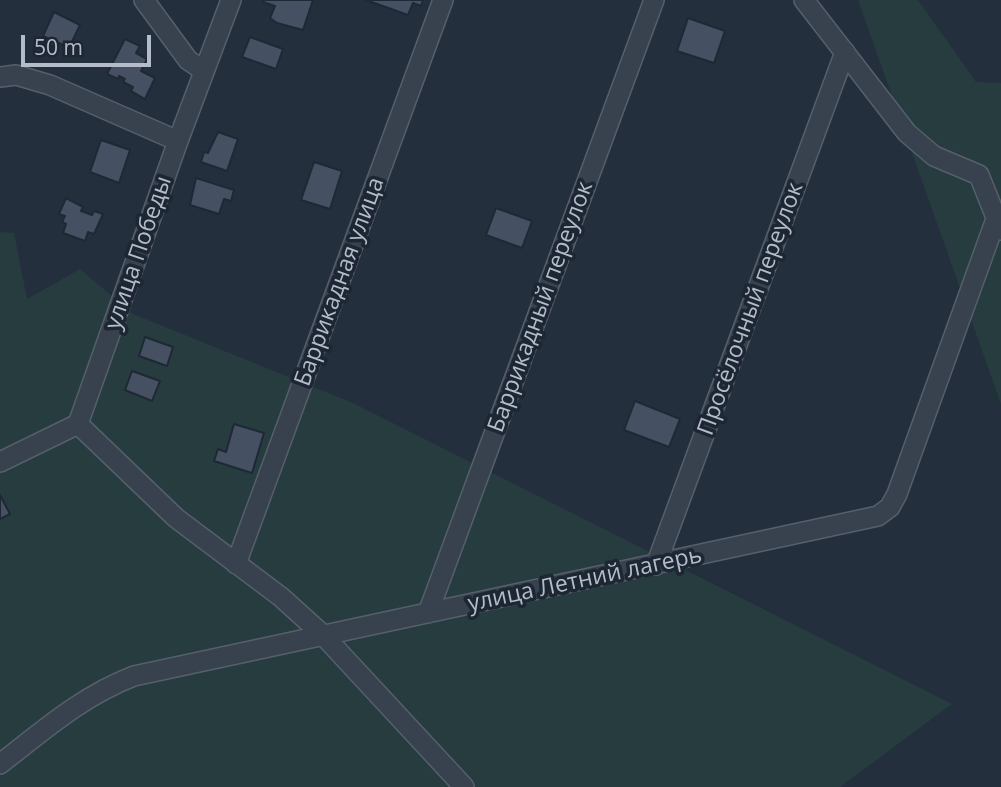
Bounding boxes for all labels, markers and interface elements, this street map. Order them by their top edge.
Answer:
scale bar [24,21,154,65]
text: 50 m [34,33,83,61]
street label: улица Победы [100,173,178,333]
street label: Баррикадная улица [289,174,391,390]
street label: Баррикадный переулок [483,178,599,436]
street label: Просёлочный переулок [692,179,810,439]
street label: улица Летний лагерь [465,542,705,618]

